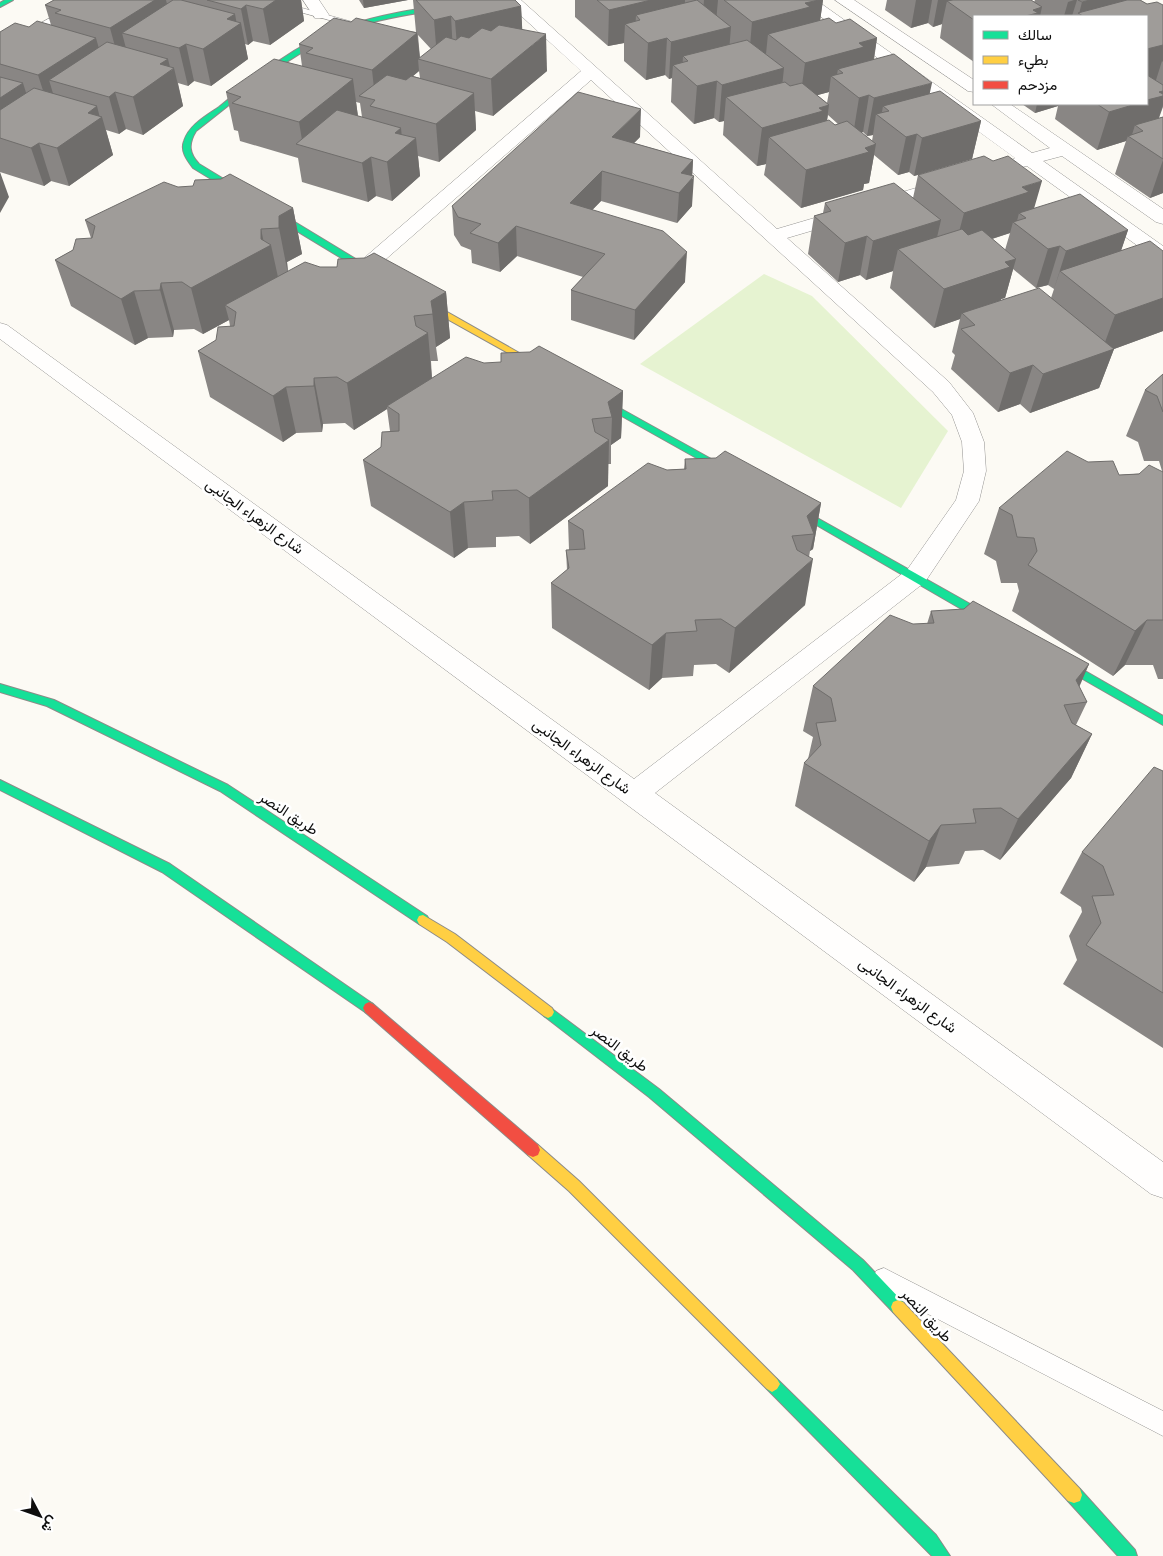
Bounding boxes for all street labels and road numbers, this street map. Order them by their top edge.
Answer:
street label: شارع الزهراء الجانبى [201,474,308,560]
street label: شارع الزهراء الجانبى [528,714,635,800]
street label: طريق النصر [254,786,322,840]
street label: شارع الزهراء الجانبى [854,953,961,1039]
street label: طريق النصر [586,1020,653,1077]
street label: طريق النصر [896,1283,957,1347]

